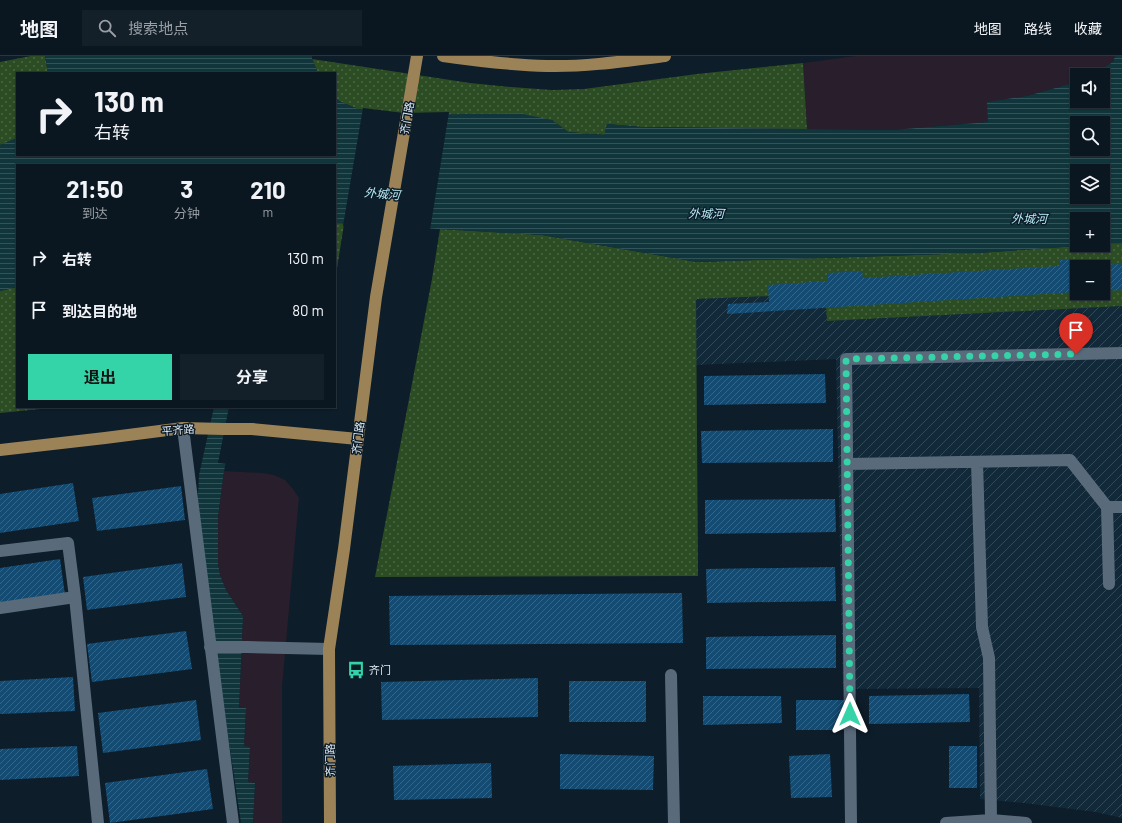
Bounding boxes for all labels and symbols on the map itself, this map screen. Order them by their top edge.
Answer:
street label: 齐门路 [397,101,416,135]
water label: 外城河 [364,184,403,202]
water label: 外城河 [688,206,726,220]
water label: 外城河 [1011,211,1049,225]
pin [1059,313,1093,354]
street label: 齐门路 [349,421,366,455]
street label: 平齐路 [161,422,195,437]
bus stop icon: 齐门 [346,660,366,680]
place label: 齐门 [369,663,391,676]
position arrow [829,693,871,735]
street label: 齐门路 [323,744,336,777]

